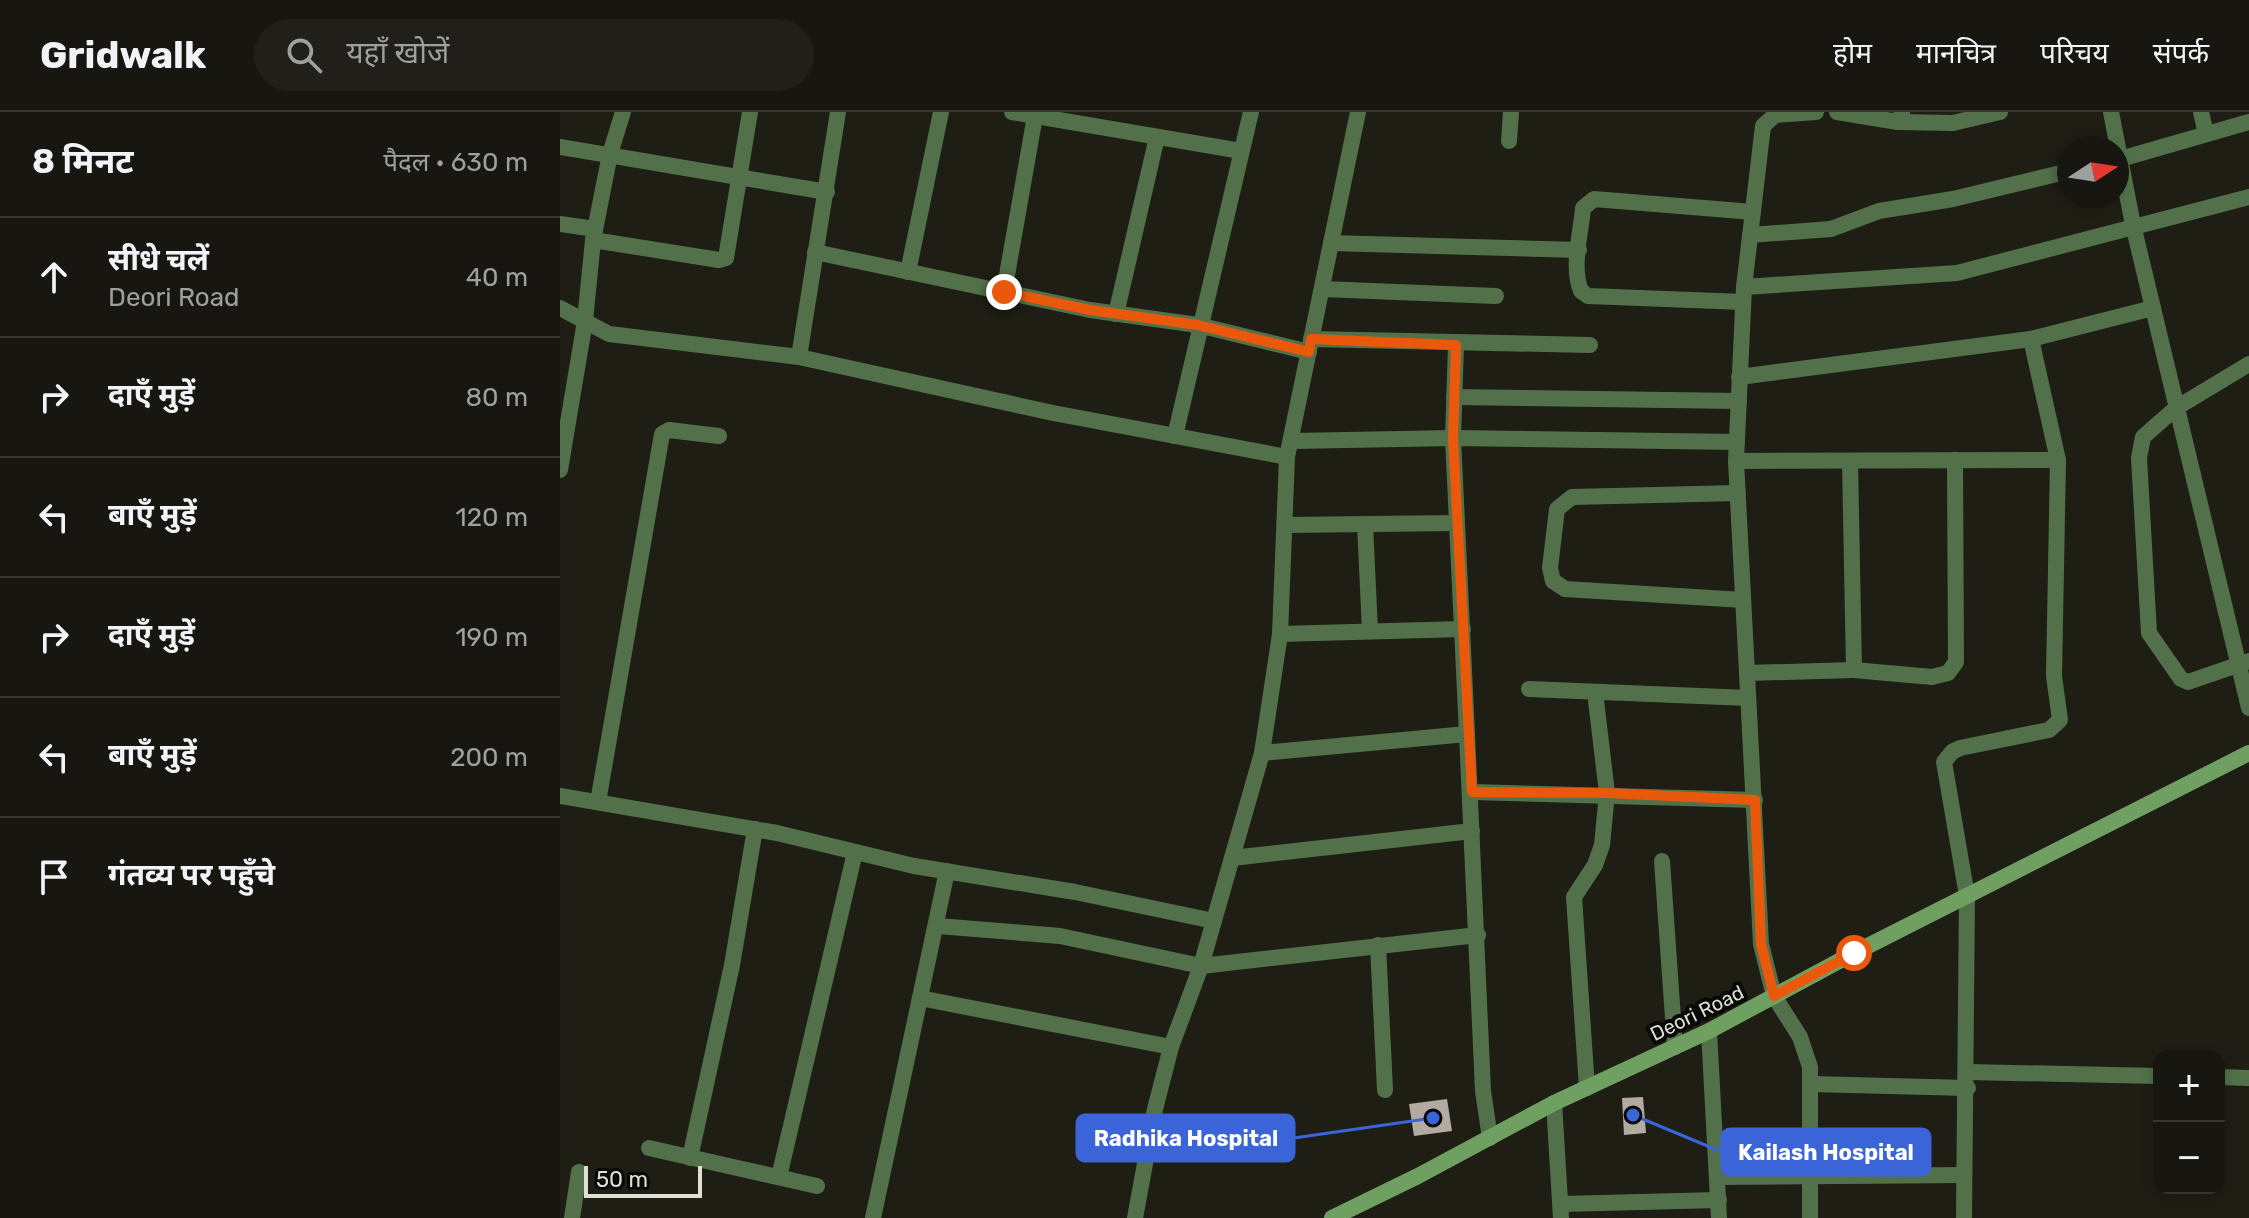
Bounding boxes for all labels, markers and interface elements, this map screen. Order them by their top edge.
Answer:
search box [254,19,814,91]
text: Gridwalk [40,32,206,78]
icon: search [282,33,326,77]
text: यहाँ खोजें [346,35,449,71]
text: होम [1833,37,1872,70]
text: मानचित्र [1916,37,1996,70]
text: परिचय [2040,37,2109,70]
text: संपर्क [2153,37,2209,70]
north arrow [2057,136,2129,208]
text: 8 मिनट [32,141,134,182]
text: पैदल · 630 m [383,147,528,178]
text: सीधे चलें [108,242,209,278]
icon: ahead [32,255,76,299]
text: 40 m [466,262,528,293]
route end [986,274,1022,310]
text: Deori Road [108,282,240,313]
icon: right [32,375,76,419]
text: दाएँ मुड़ें [108,377,195,413]
text: 80 m [465,382,528,413]
icon: left [32,495,76,539]
text: बाएँ मुड़ें [108,497,197,533]
text: 120 m [456,502,528,533]
icon: right [32,615,76,659]
text: दाएँ मुड़ें [108,617,195,653]
text: 190 m [455,622,528,653]
icon: left [32,735,76,779]
text: बाएँ मुड़ें [108,737,197,773]
text: 200 m [450,742,528,773]
icon: arrive [32,855,76,899]
text: गंतव्य पर पहुँचे [108,857,275,893]
route start [1836,935,1872,971]
street label: Deori Road [1646,980,1748,1046]
map controls [2153,1050,2225,1194]
button: + [2153,1050,2225,1122]
callout: Radhika Hospital [1077,1115,1294,1161]
button: − [2153,1122,2225,1194]
text: Radhika Hospital [1094,1125,1278,1152]
callout: Kailash Hospital [1722,1129,1930,1175]
text: Kailash Hospital [1738,1139,1914,1166]
scale bar [584,1162,702,1198]
text: 50 m [596,1166,648,1193]

